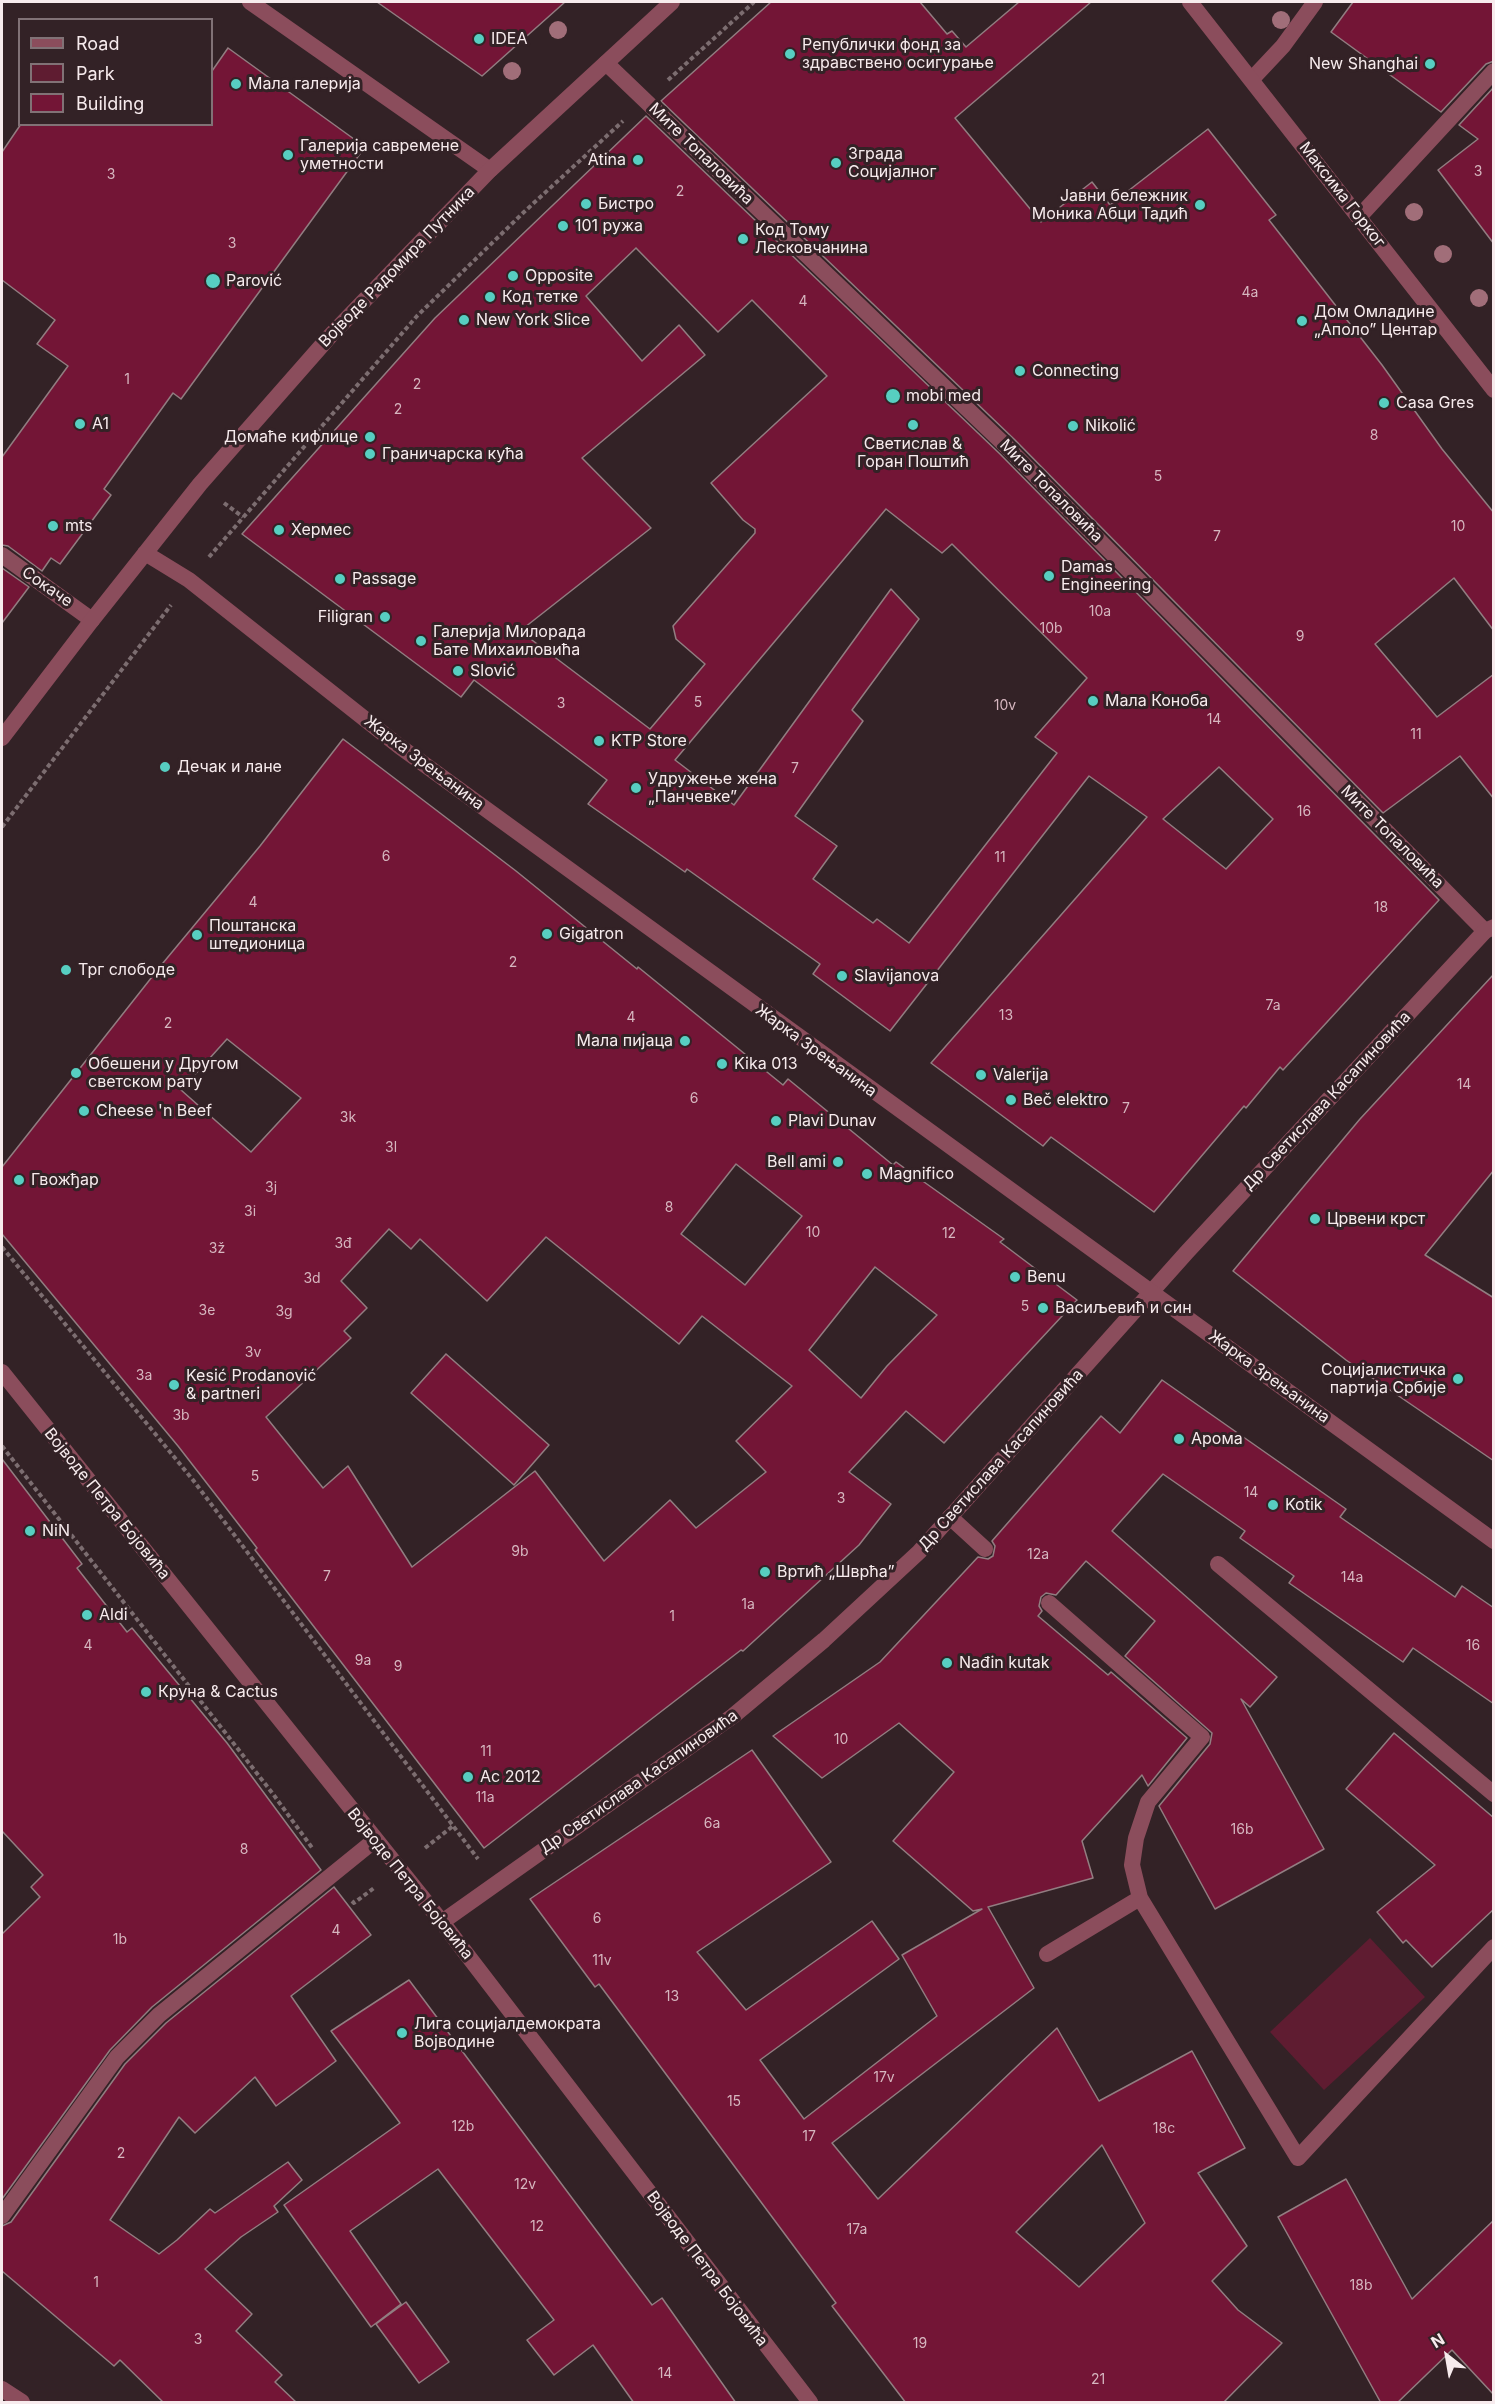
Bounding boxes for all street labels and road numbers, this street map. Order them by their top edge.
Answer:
street label: Мите Топаловића [645,99,757,209]
street label: Максима Горког [1295,138,1389,252]
street label: Војводе Радомира Путника [315,183,479,351]
street label: Мите Топаловића [996,436,1106,546]
street label: Сокаче [18,563,76,611]
street label: Жарка Зрењанина [360,712,488,814]
street label: Мите Топаловића [1337,782,1447,892]
street label: Жарка Зрењанина [752,1001,880,1101]
street label: Др Светислава Касапиновића [1239,1008,1415,1194]
street label: Жарка Зрењанина [1205,1327,1333,1427]
street label: Др Светислава Касапиновића [914,1365,1088,1555]
street label: Војводе Петра Бојовића [40,1424,174,1584]
street label: Др Светислава Касапиновића [536,1706,742,1858]
street label: Војводе Петра Бојовића [343,1804,477,1964]
street label: Војводе Петра Бојовића [642,2188,772,2350]

